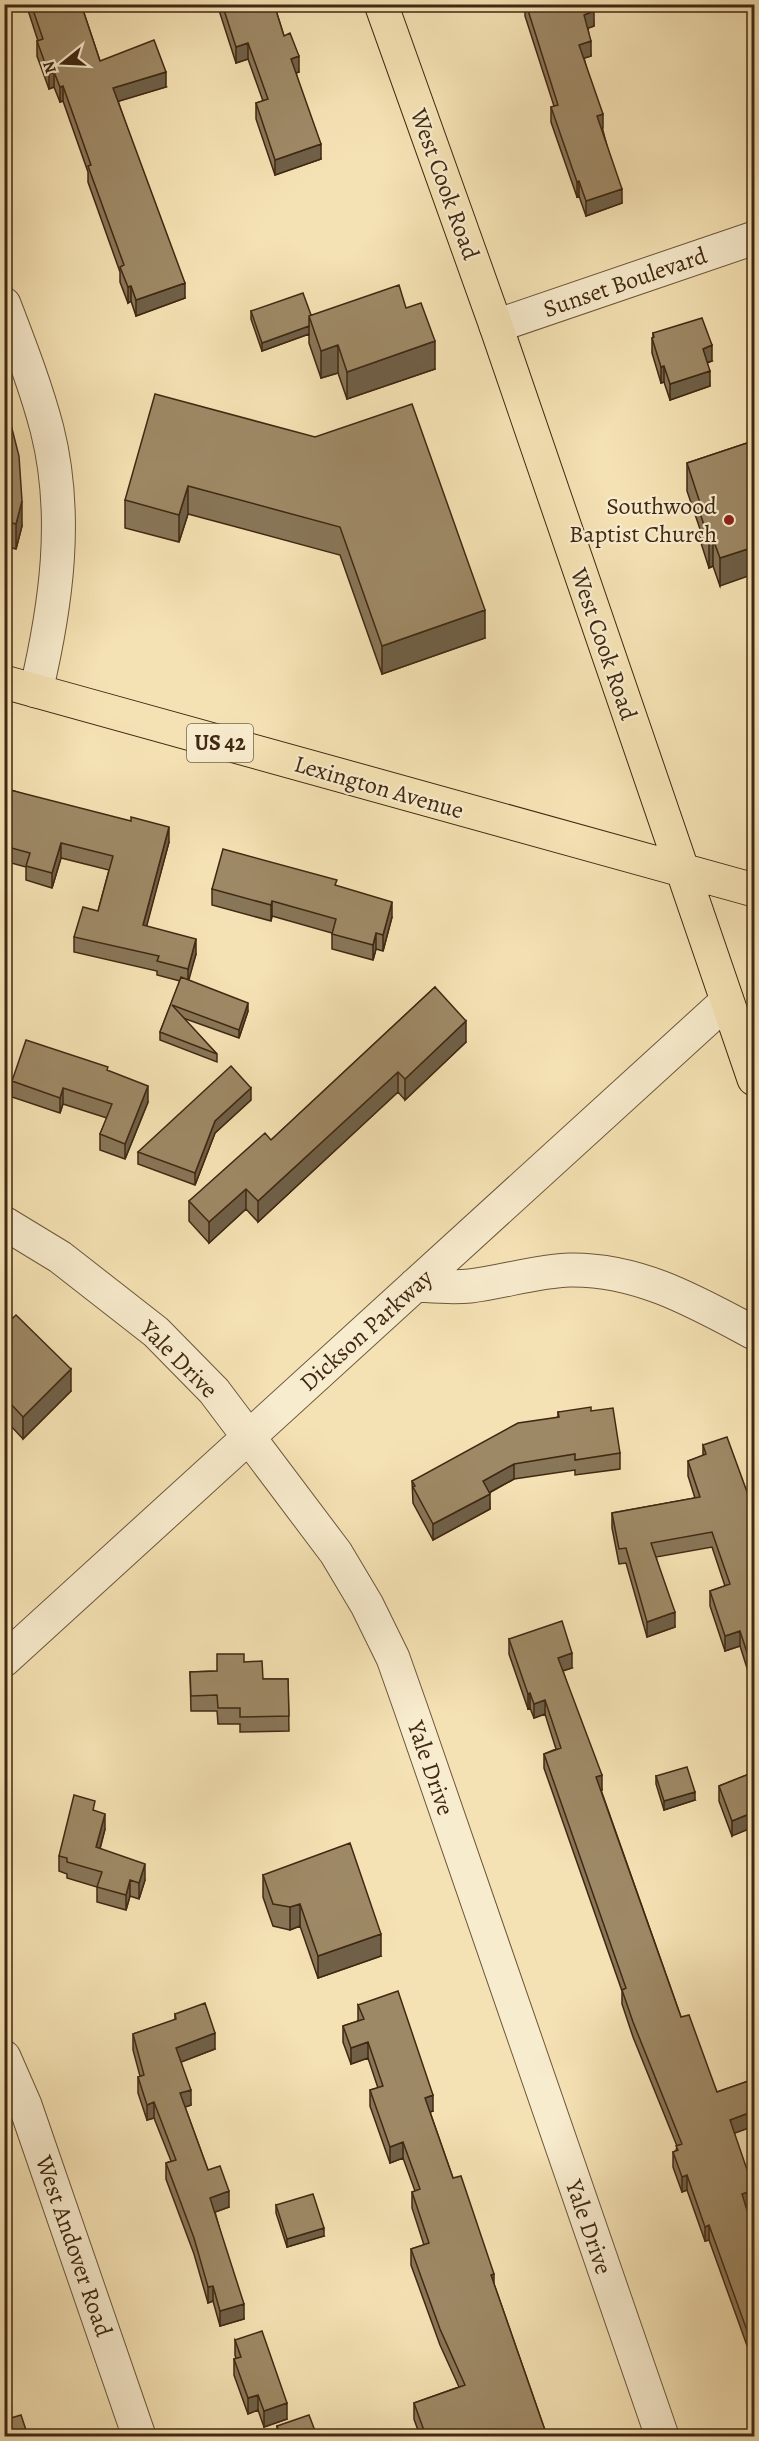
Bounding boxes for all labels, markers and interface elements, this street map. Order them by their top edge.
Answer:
north arrow [33,33,93,93]
text: N [37,58,62,76]
street label: West Cook Road [402,103,487,264]
street label: Sunset Boulevard [539,239,711,325]
place label: Southwood Baptist Church [569,490,717,550]
marker: Southwood Baptist Church [722,513,736,527]
street label: West Cook Road [563,563,645,724]
road number: US 42 [187,724,253,762]
street label: Lexington Avenue [290,747,468,827]
street label: Dickson Parkway [293,1262,439,1398]
street label: Yale Drive [132,1312,225,1405]
street label: Yale Drive [400,1716,462,1819]
street label: West Andover Road [28,2150,120,2341]
street label: Yale Drive [558,2175,620,2278]

